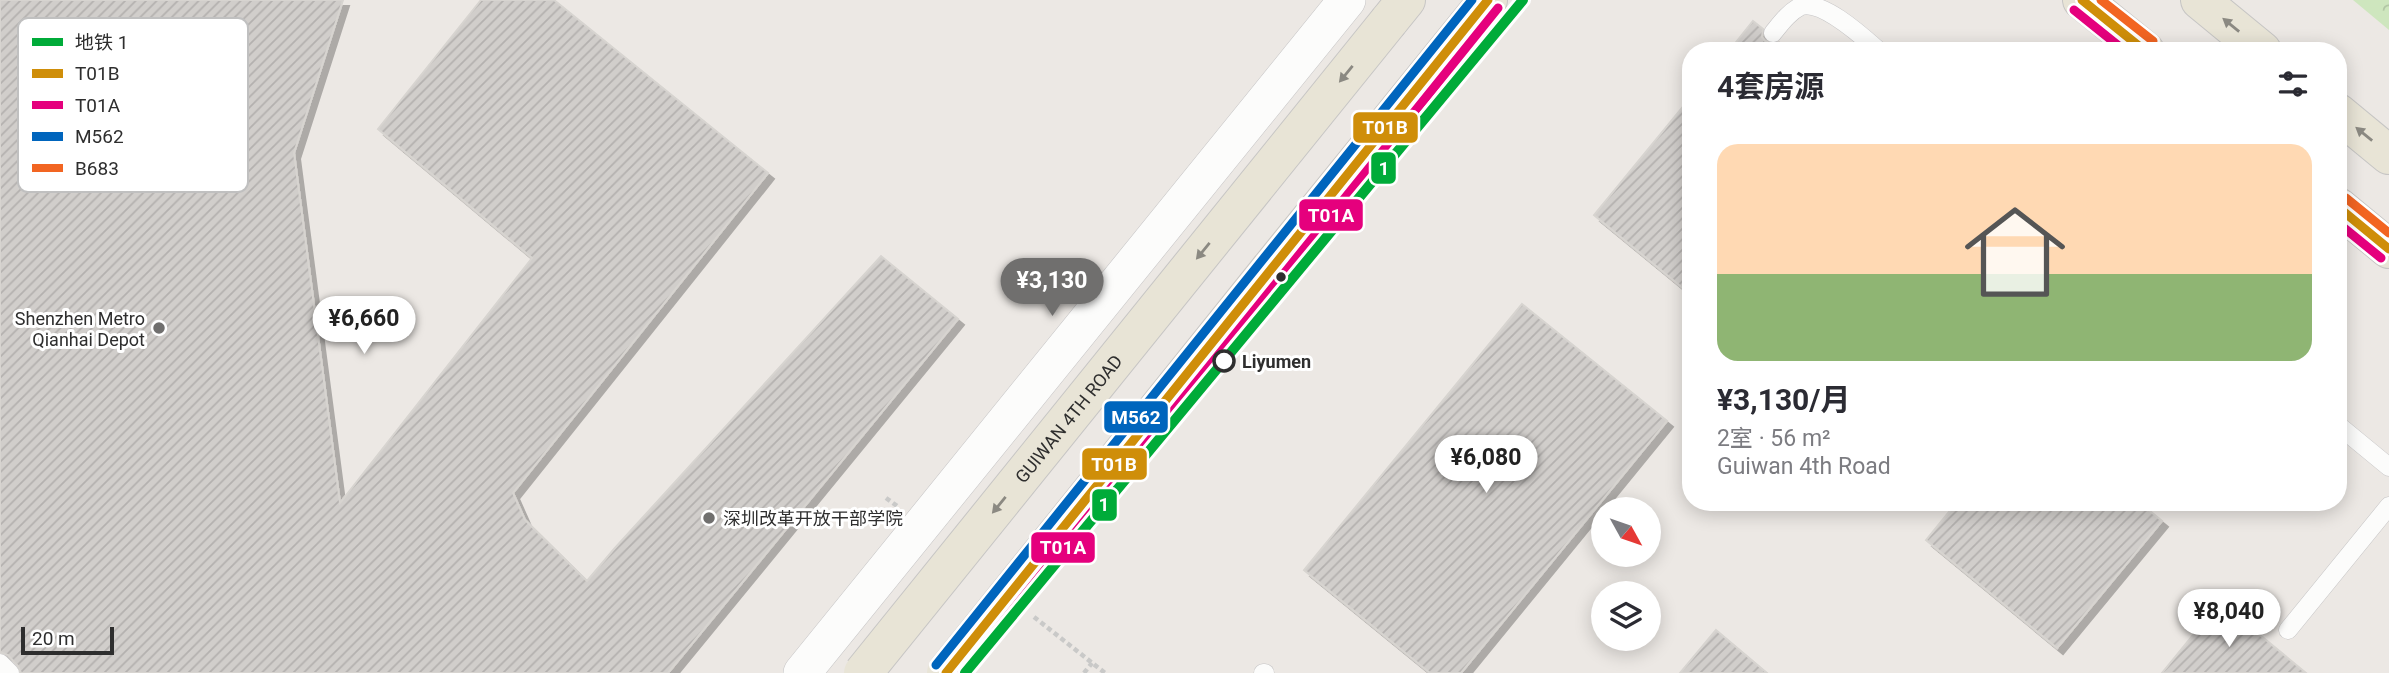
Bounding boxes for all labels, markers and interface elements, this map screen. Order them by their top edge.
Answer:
legend [18,18,248,192]
one-way arrow [2223,18,2241,33]
text: 地铁 1 [75,31,128,54]
text: T01B [75,62,120,85]
one-way arrow [1339,65,1354,83]
icon: filters [2274,65,2312,103]
text: 4套房源 [1717,69,1824,104]
text: T01A [75,94,121,117]
line badge: T01B [1352,111,1419,144]
text: T01B [1362,116,1408,139]
text: M562 [75,125,124,148]
one-way arrow [2355,127,2372,142]
line badge: 1 [1370,151,1397,185]
text: B683 [75,157,119,180]
text: 1 [1379,157,1389,180]
icon: home [1952,189,2078,315]
line badge: T01A [1298,198,1364,232]
text: T01A [1308,204,1354,227]
one-way arrow [1196,242,1211,260]
pin: ¥3,130 [995,258,1109,318]
text: ¥3,130 [1017,267,1087,294]
unlabelled marker [1274,270,1288,284]
pin: ¥6,660 [307,296,421,356]
text: ¥6,660 [329,305,399,332]
place label: Shenzhen Metro Qianhai Depot [15,308,145,350]
marker: Shenzhen Metro Qianhai Depot [151,320,167,336]
street label: GUIWAN 4TH ROAD [1010,350,1126,487]
marker: Liyumen [1213,350,1235,372]
place label: Liyumen [1242,351,1311,372]
text: ¥3,130/月 [1717,382,1850,417]
line badge: M562 [1103,400,1169,434]
text: M562 [1111,406,1161,429]
text: 2室 · 56 m² [1717,425,1831,452]
pin: ¥6,080 [1429,435,1543,495]
text: ¥6,080 [1451,444,1521,471]
line badge: T01B [1081,447,1148,481]
text: T01B [1091,453,1137,476]
text: Guiwan 4th Road [1717,453,1891,480]
line badge: 1 [1091,488,1118,522]
text: 1 [1099,493,1109,516]
one-way arrow [992,496,1007,513]
north arrow [1591,497,1661,567]
map controls [1591,497,1661,651]
place label: 深圳改革开放干部学院 [723,508,903,529]
marker: 深圳改革开放干部学院 [701,510,717,526]
line badge: T01A [1030,531,1096,564]
text: T01A [1040,536,1086,559]
button: layers [1591,581,1661,651]
pin: ¥8,040 [2172,590,2286,649]
text: ¥8,040 [2194,598,2264,625]
scale bar [21,624,114,656]
text: 20 m [32,627,75,650]

